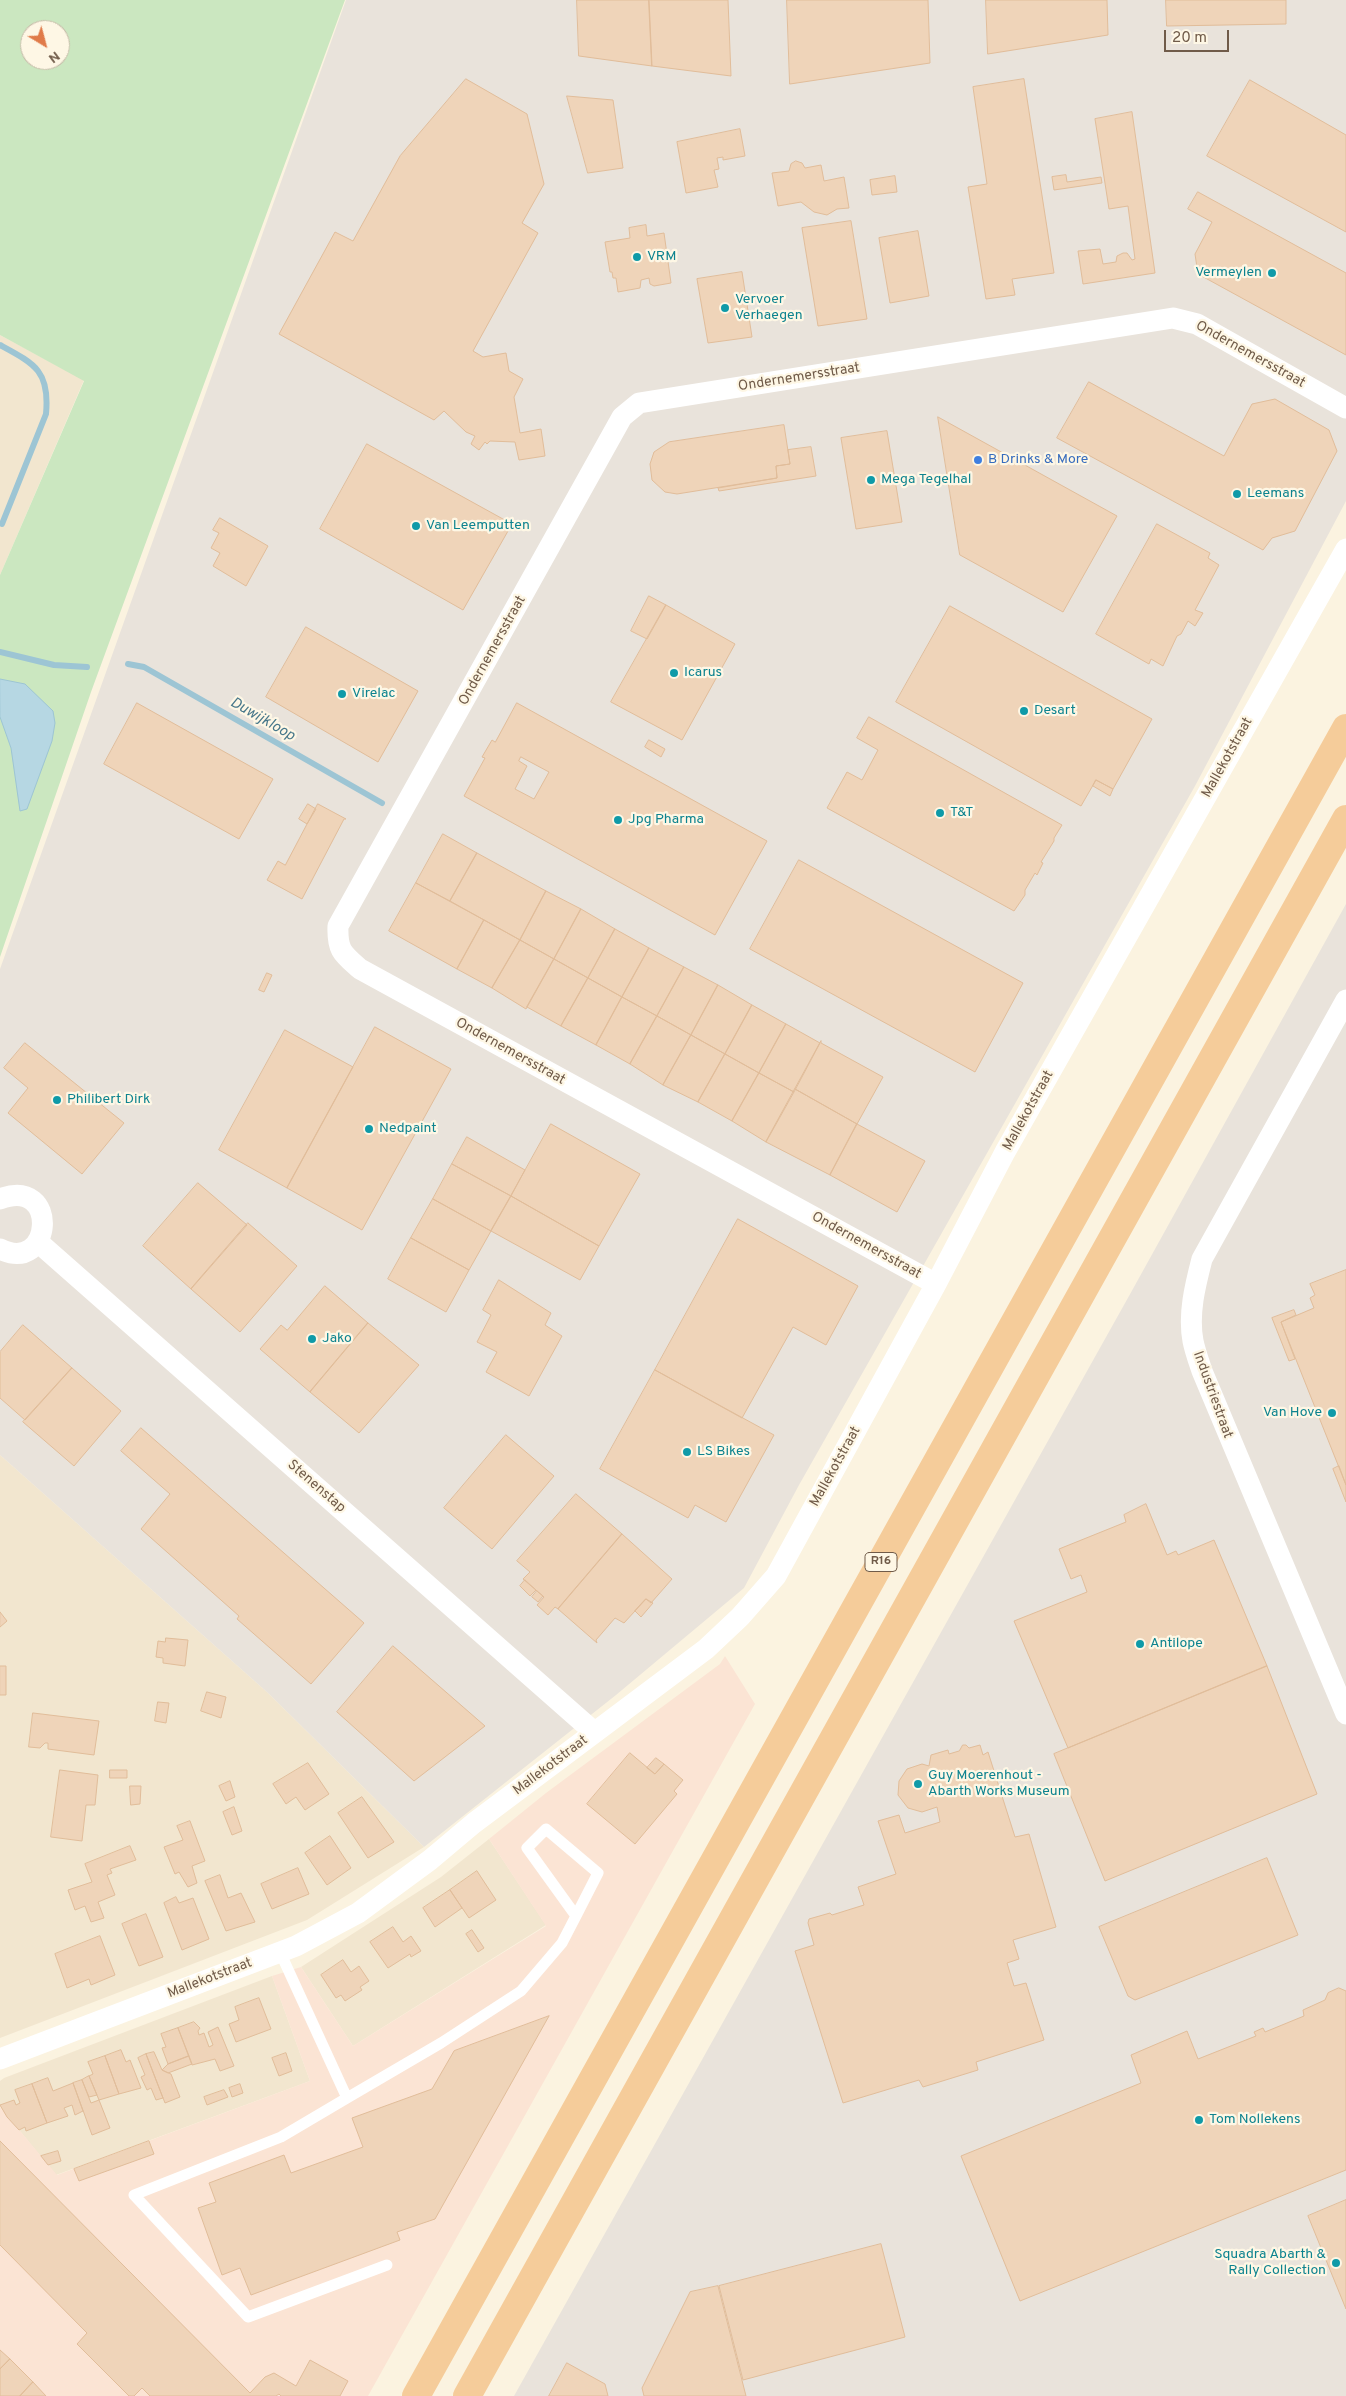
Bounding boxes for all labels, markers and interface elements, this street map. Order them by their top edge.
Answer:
north arrow [20,20,70,70]
scale bar [1166,20,1231,52]
text: 20 m [1172,29,1207,48]
text: N [45,47,63,66]
place label: VRM [647,249,676,265]
marker: VRM [631,251,643,263]
place label: Vermeylen [1195,265,1262,281]
marker: Vermeylen [1266,267,1278,279]
place label: Vervoer Verhaegen [735,292,803,324]
marker: Vervoer Verhaegen [719,302,731,314]
street label: Ondernemersstraat [1192,318,1308,392]
street label: Ondernemersstraat [737,360,861,396]
place label: B Drinks & More [988,452,1088,468]
marker: B Drinks & More [972,454,984,466]
place label: Mega Tegelhal [881,472,971,488]
marker: Mega Tegelhal [865,474,877,486]
place label: Leemans [1247,486,1304,502]
marker: Leemans [1231,488,1243,500]
place label: Van Leemputten [426,518,530,534]
marker: Van Leemputten [410,520,422,532]
street label: Ondernemersstraat [456,593,530,709]
place label: Icarus [684,665,722,681]
marker: Icarus [668,667,680,679]
place label: Virelac [352,686,396,702]
marker: Virelac [336,688,348,700]
water label: Duwijkloop [226,694,298,746]
place label: Desart [1034,703,1076,719]
marker: Desart [1018,705,1030,717]
street label: Mallekotstraat [1199,715,1257,801]
place label: T&T [950,805,973,821]
marker: T&T [934,807,946,819]
place label: Jpg Pharma [628,812,704,828]
marker: Jpg Pharma [612,814,624,826]
street label: Ondernemersstraat [452,1015,568,1089]
street label: Mallekotstraat [1000,1068,1058,1154]
place label: Philibert Dirk [67,1092,150,1108]
marker: Philibert Dirk [51,1094,63,1106]
place label: Nedpaint [379,1121,437,1137]
marker: Nedpaint [363,1123,375,1135]
street label: Ondernemersstraat [808,1209,924,1283]
place label: Jako [322,1331,352,1347]
marker: Jako [306,1333,318,1345]
street label: Industriestraat [1188,1349,1236,1441]
place label: Van Hove [1263,1405,1322,1421]
marker: Van Hove [1326,1407,1338,1419]
street label: Mallekotstraat [807,1424,865,1510]
place label: LS Bikes [697,1444,750,1460]
marker: LS Bikes [681,1446,693,1458]
street label: Stenenstap [283,1457,349,1517]
road number: R16 [865,1552,897,1571]
place label: Antilope [1150,1636,1203,1652]
marker: Antilope [1134,1638,1146,1650]
street label: Mallekotstraat [510,1732,592,1800]
place label: Guy Moerenhout - Abarth Works Museum [928,1768,1069,1800]
marker: Guy Moerenhout - Abarth Works Museum [912,1778,924,1790]
street label: Mallekotstraat [165,1955,255,2003]
place label: Tom Nollekens [1209,2112,1301,2128]
marker: Tom Nollekens [1193,2114,1205,2126]
place label: Squadra Abarth & Rally Collection [1214,2247,1326,2280]
marker: Squadra Abarth & Rally Collection [1330,2257,1342,2269]

